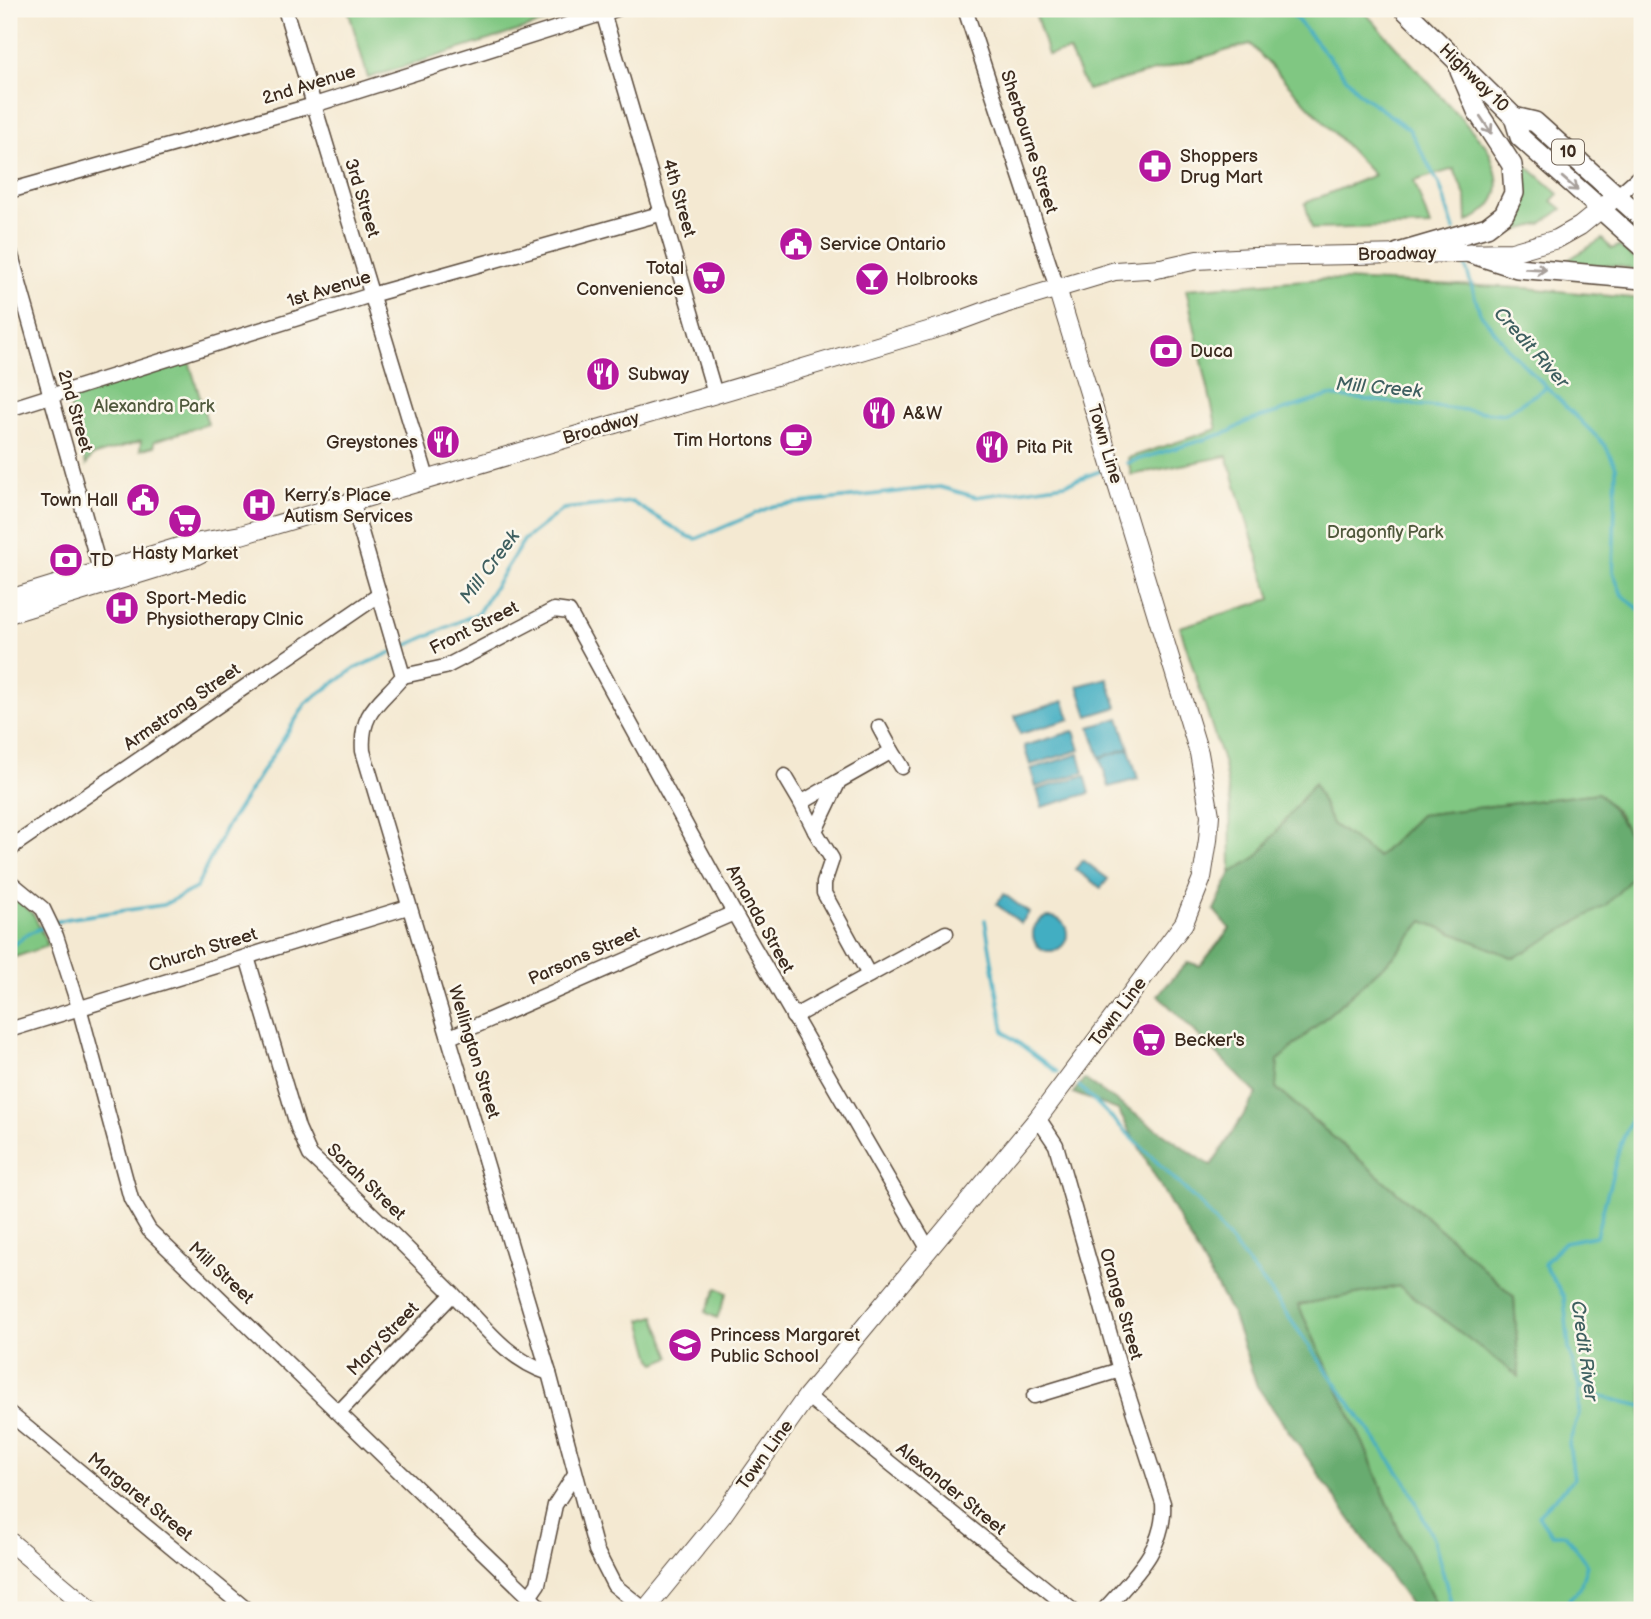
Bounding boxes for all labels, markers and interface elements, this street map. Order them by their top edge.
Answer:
street label: Highway 10 [1435,40,1513,116]
street label: 2nd Avenue [260,61,358,109]
street label: Sherbourne Street [996,68,1062,217]
one-way arrow [1479,115,1493,134]
road number: 10 [1552,140,1584,164]
place label: Shoppers Drug Mart [1180,146,1263,188]
pharmacy icon: Shoppers Drug Mart [1136,147,1174,185]
street label: 3rd Street [340,156,384,240]
street label: 4th Street [658,156,700,240]
one-way arrow [1561,176,1579,192]
public building icon: Service Ontario [777,225,815,263]
place label: Service Ontario [820,234,946,255]
street label: Broadway [1357,243,1437,265]
place label: Total Convenience [576,258,684,300]
supermarket icon: Total Convenience [690,259,728,297]
bar icon: Holbrooks [853,260,891,298]
one-way arrow [1524,263,1547,276]
street label: 1st Avenue [284,266,374,312]
place label: Holbrooks [896,269,978,290]
water label: Credit River [1489,303,1574,394]
bank icon: Duca [1147,332,1185,370]
place label: Duca [1190,341,1233,362]
restaurant icon: Subway [584,355,622,393]
place label: Subway [628,364,690,385]
street label: 2nd Street [53,367,97,455]
water label: Mill Creek [1335,373,1424,403]
restaurant icon: A&W [860,394,898,432]
park label: Alexandra Park [93,396,215,417]
street label: Town Line [1083,402,1127,486]
place label: A&W [903,403,943,424]
street label: Broadway [560,407,643,449]
cafe icon: Tim Hortons [777,421,815,459]
restaurant icon: Greystones [424,423,462,461]
restaurant icon: Pita Pit [973,428,1011,466]
place label: Tim Hortons [674,430,772,451]
place label: Greystones [326,432,418,453]
place label: Pita Pit [1016,437,1073,458]
public building icon: Town Hall [124,481,162,519]
place label: Kerry’s Place Autism Services [284,485,413,527]
hospital icon: Kerry’s Place Autism Services [240,486,278,524]
place label: Town Hall [40,490,118,511]
supermarket icon: Hasty Market [166,502,204,540]
park label: Dragonfly Park [1327,522,1443,543]
water label: Mill Creek [455,525,526,608]
bank icon: TD [47,541,85,579]
place label: Hasty Market [132,543,239,564]
place label: TD [90,550,114,571]
place label: Sport-Medic Physiotherapy Clnic [146,588,304,630]
hospital icon: Sport-Medic Physiotherapy Clnic [103,589,141,627]
street label: Front Street [426,596,522,659]
street label: Armstrong Street [120,659,245,755]
street label: Amanda Street [722,861,799,977]
street label: Parsons Street [525,922,643,990]
street label: Church Street [146,923,260,976]
street label: Town Line [1085,973,1151,1051]
street label: Wellington Street [444,983,504,1122]
supermarket icon: Becker's [1130,1021,1168,1059]
place label: Becker's [1174,1030,1245,1051]
street label: Sarah Street [322,1139,410,1225]
street label: Mill Street [184,1237,258,1309]
street label: Orange Street [1095,1246,1147,1363]
street label: Mary Street [343,1298,424,1380]
water label: Credit River [1566,1299,1603,1404]
place label: Princess Margaret Public School [710,1325,860,1367]
school or university icon: Princess Margaret Public School [666,1326,704,1364]
street label: Town Line [733,1416,798,1494]
street label: Alexander Street [892,1438,1010,1540]
street label: Margaret Street [83,1448,197,1546]

